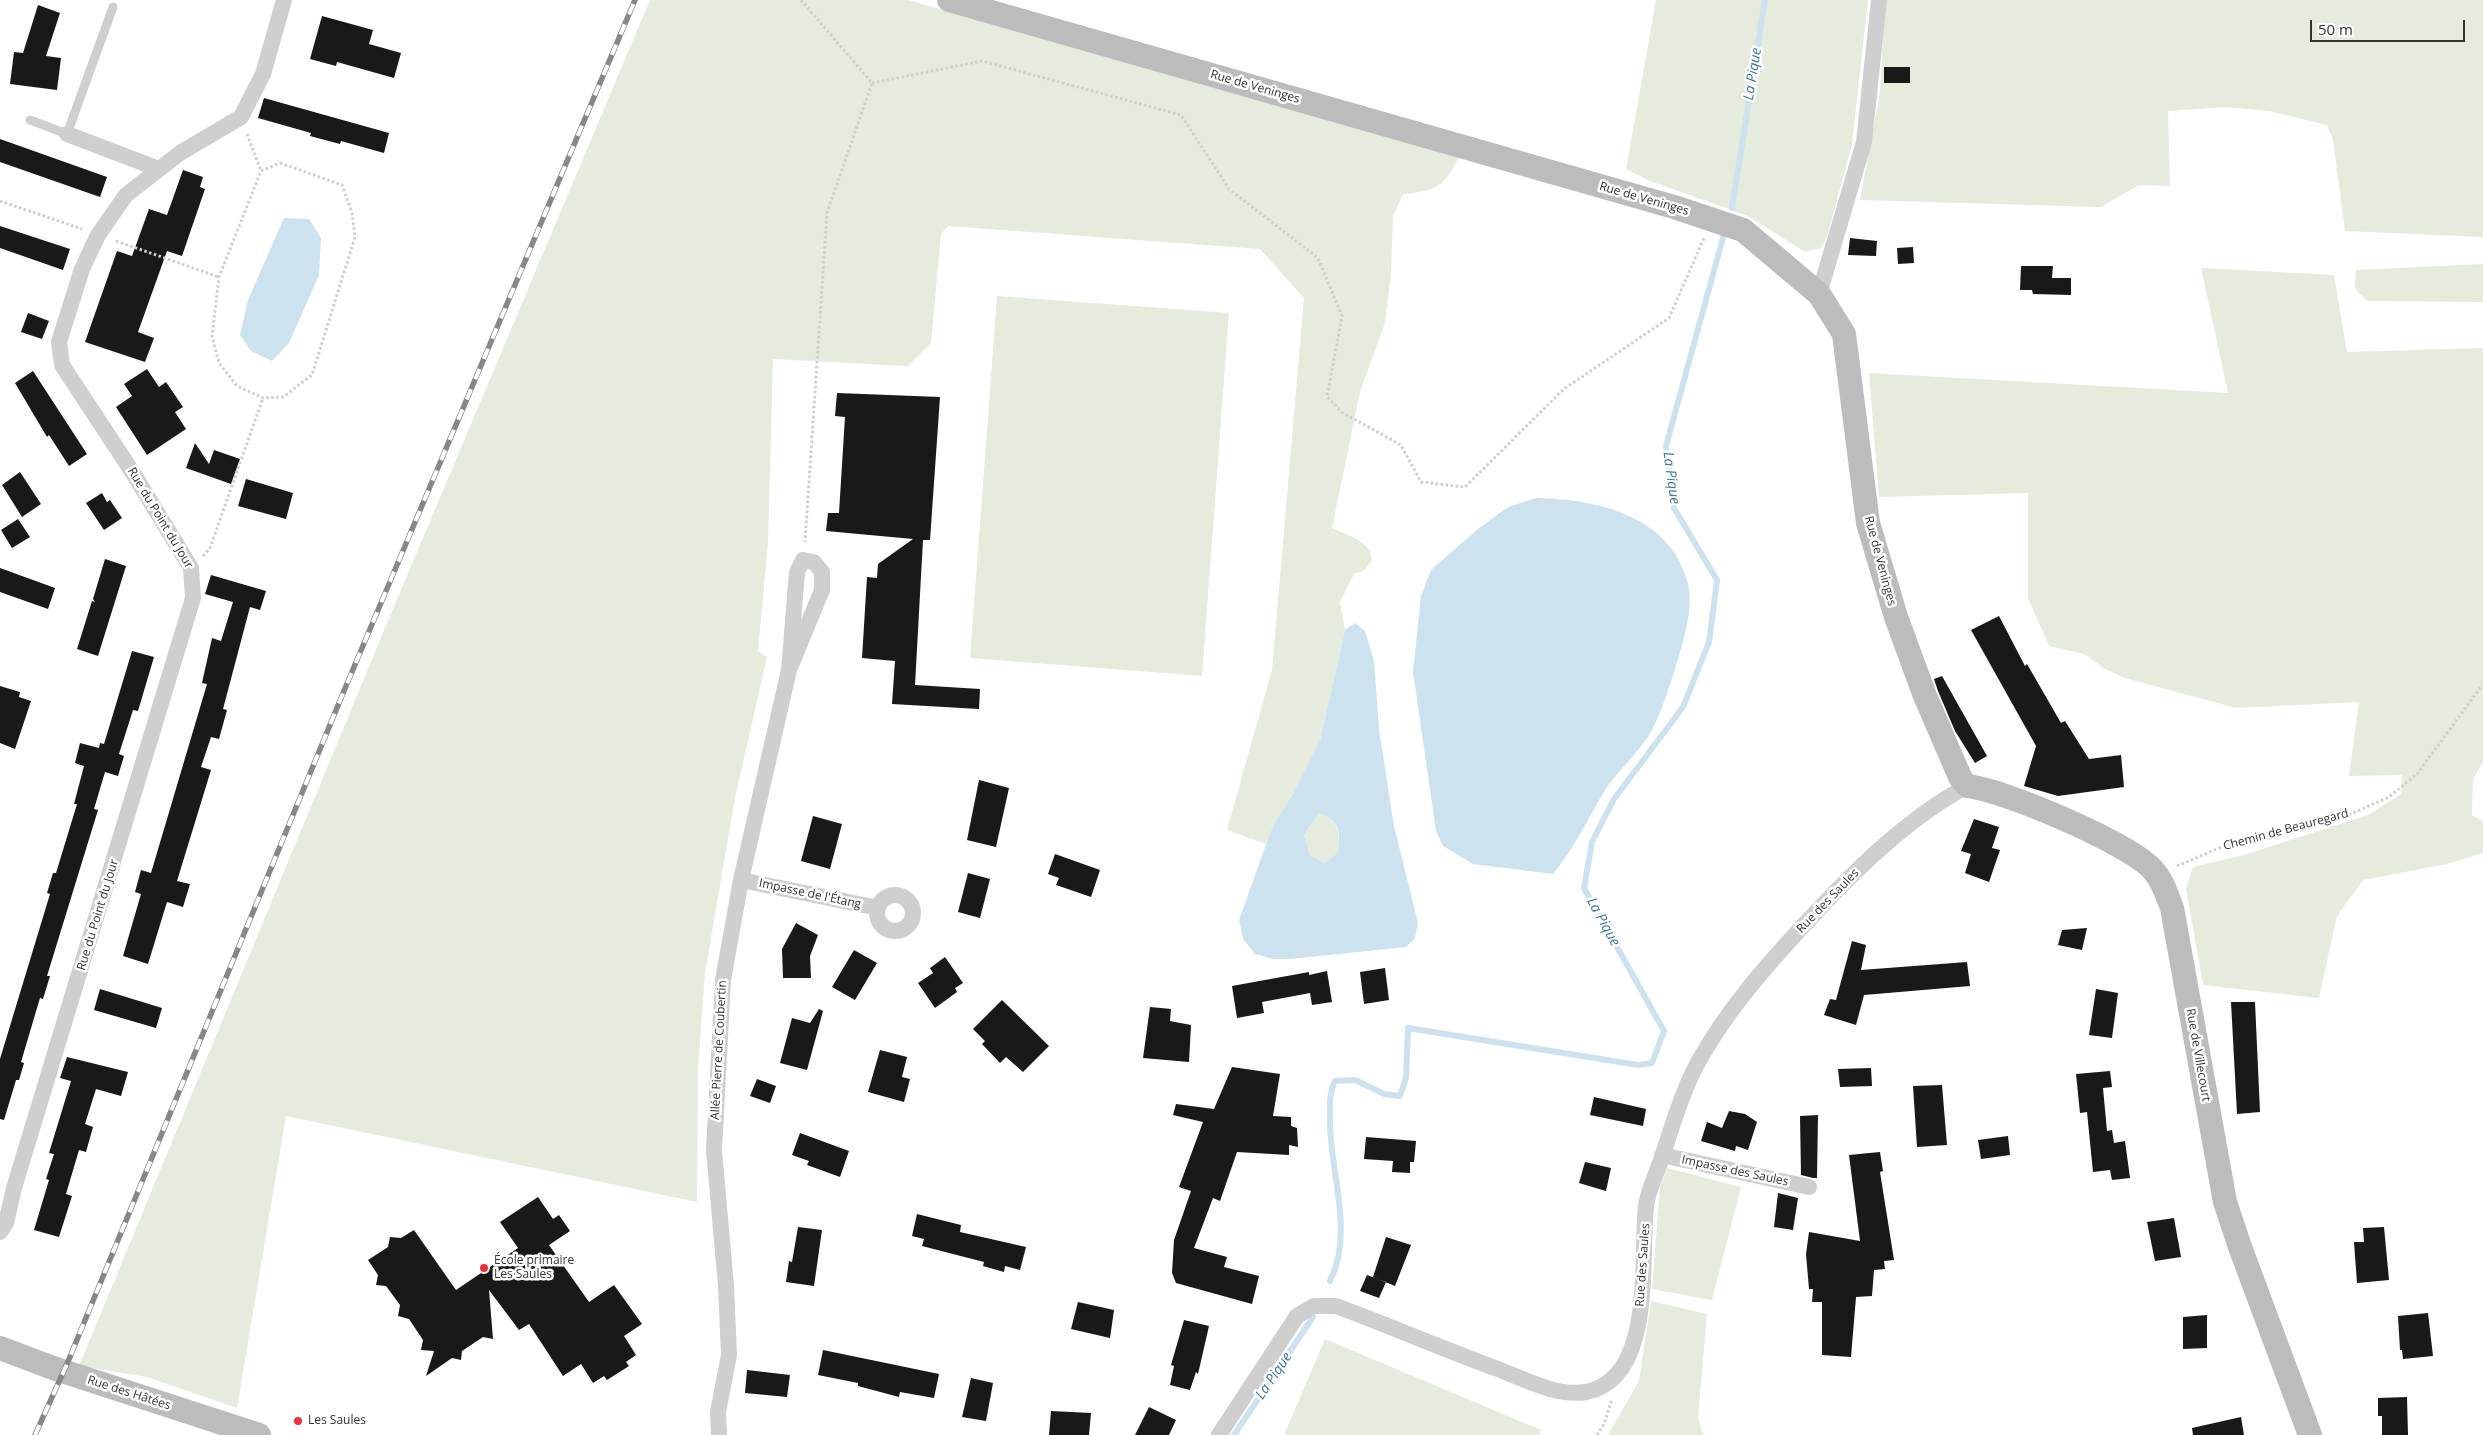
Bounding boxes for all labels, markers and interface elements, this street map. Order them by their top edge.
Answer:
scale bar [2313,10,2468,42]
text: 50 m [2318,19,2353,39]
water label: La Pique [1741,47,1765,101]
street label: Rue de Veninges [1209,67,1301,107]
street label: Rue de Veninges [1598,179,1690,219]
water label: La Pique [1659,451,1683,505]
street label: Rue du Point du Jour [124,465,196,571]
street label: Rue de Veninges [1861,514,1899,608]
street label: Chemin de Beauregard [2222,806,2350,854]
street label: Rue du Point du Jour [74,858,122,972]
street label: Rue des Saules [1794,866,1862,936]
street label: Impasse de l'Étang [758,876,862,912]
water label: La Pique [1583,895,1623,949]
street label: Allée Pierre de Coubertin [708,980,730,1120]
street label: Rue de Villecourt [2183,1007,2213,1103]
street label: Impasse des Saules [1680,1153,1790,1189]
street label: Rue des Saules [1633,1223,1653,1307]
place label: École primaire Les Saules [494,1254,574,1282]
marker: École primaire Les Saules [478,1262,490,1274]
water label: La Pique [1252,1349,1296,1403]
street label: Rue des Hâtées [86,1373,172,1413]
place label: Les Saules [308,1414,366,1428]
marker: Les Saules [292,1415,304,1427]

